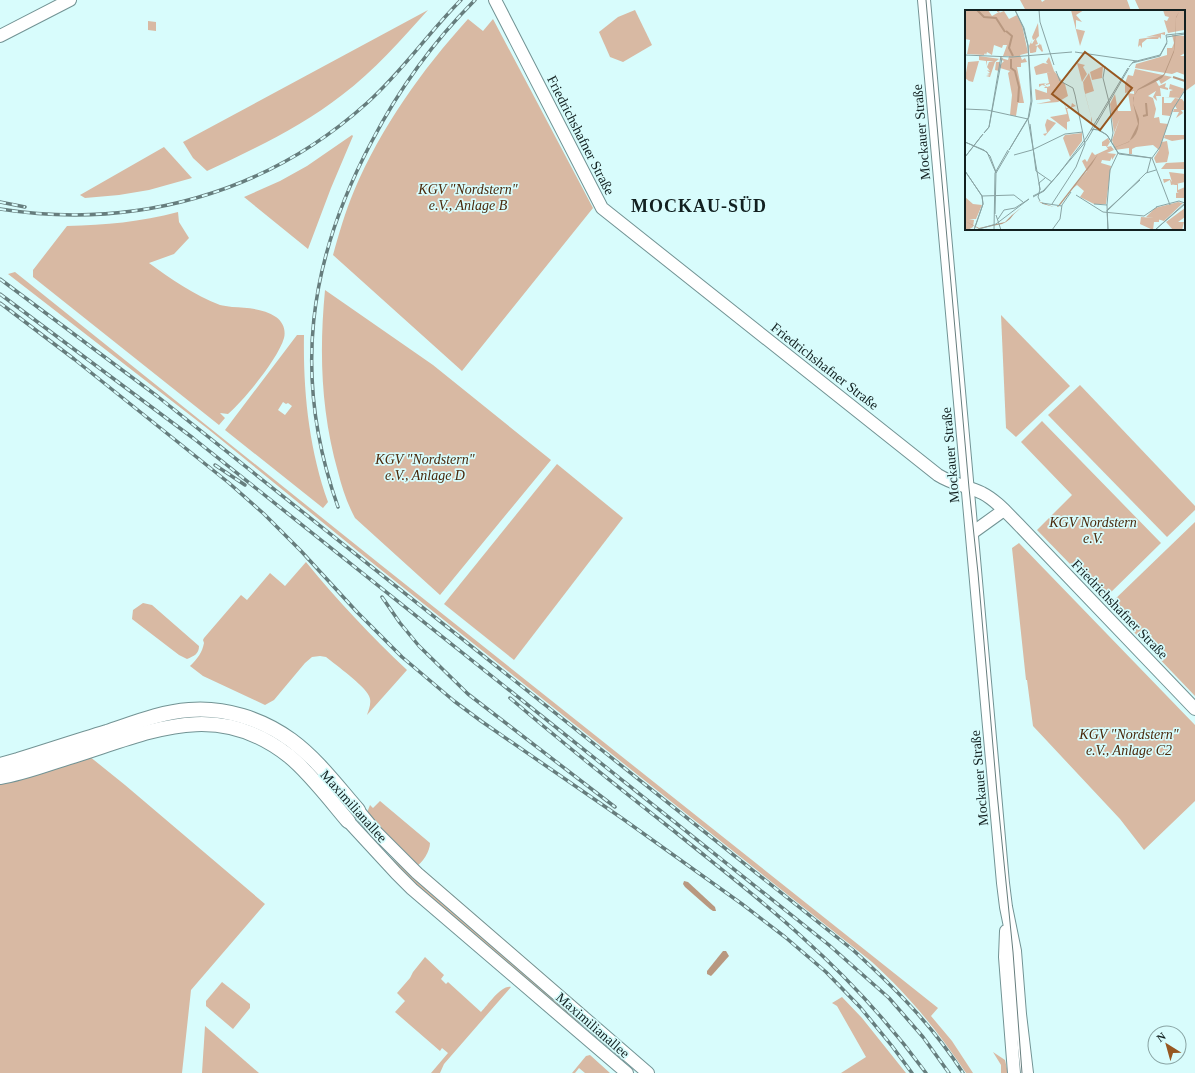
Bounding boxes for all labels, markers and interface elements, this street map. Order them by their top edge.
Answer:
inset map [965,10,1185,230]
street label: Friedrichshafner Straße [544,73,617,197]
street label: Mockauer Straße [910,83,933,180]
park label: KGV "Nordstern" e.V., Anlage B [417,182,518,213]
district label: MOCKAU-SÜD [631,196,767,216]
street label: Friedrichshafner Straße [768,320,881,413]
street label: Mockauer Straße [939,406,962,503]
park label: KGV "Nordstern" e.V., Anlage D [374,452,475,483]
park label: KGV Nordstern e.V. [1048,515,1137,546]
street label: Friedrichshafner Straße [1068,557,1171,662]
park label: KGV "Nordstern" e.V., Anlage C2 [1078,727,1179,758]
street label: Mockauer Straße [968,729,991,826]
street label: Maximilianallee [317,767,390,845]
street label: Maximilianallee [553,990,632,1061]
north arrow [1147,1025,1187,1065]
text: N [1154,1030,1168,1044]

